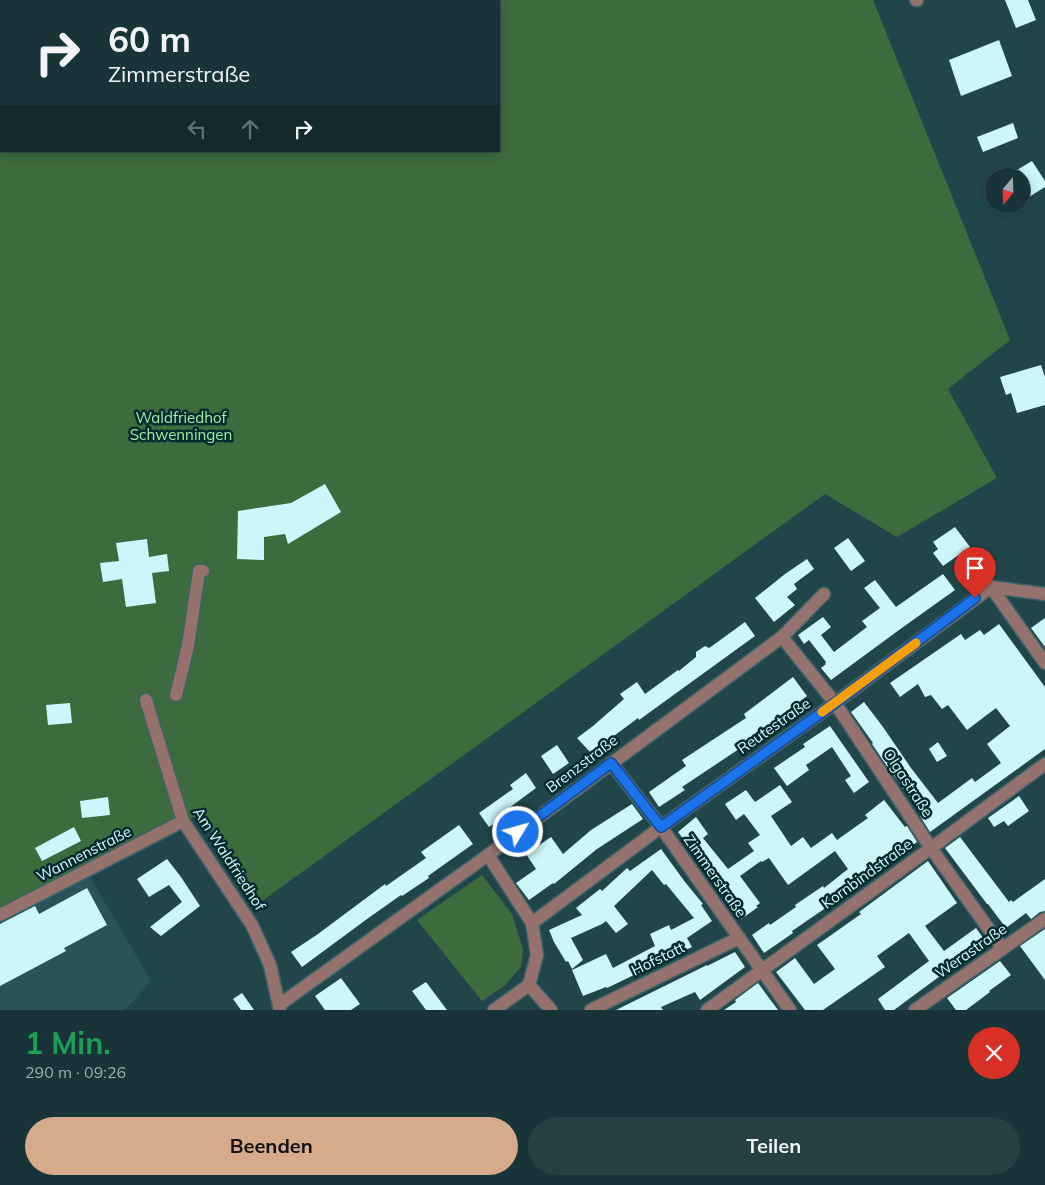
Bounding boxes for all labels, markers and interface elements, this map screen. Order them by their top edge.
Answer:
text: 60 m [108,17,191,61]
icon: right [25,20,90,85]
text: Zimmerstraße [108,60,250,88]
icon: left [183,115,211,143]
icon: ahead [236,115,264,143]
icon: right [289,115,317,143]
north arrow [985,168,1030,212]
map controls [985,168,1030,213]
park label: Waldfriedhof Schwenningen [130,408,232,444]
pin [954,547,996,598]
icon: arrive [961,554,989,582]
street label: Reutestraße [733,693,814,758]
street label: Brenzstraße [542,730,621,797]
street label: Olgastraße [879,745,938,821]
street label: Am Waldfriedhof [189,804,270,915]
position arrow [491,805,543,857]
street label: Wannenstraße [33,821,134,886]
street label: Zimmerstraße [680,831,751,921]
street label: Kornbindstraße [818,834,916,913]
street label: Werastraße [931,919,1010,982]
street label: Hofstatt [628,938,688,980]
text: 1 Min. [25,1024,111,1062]
button: close [968,1027,1020,1079]
text: 290 m · 09:26 [25,1062,126,1082]
button: Beenden [25,1117,518,1175]
button: Teilen [528,1117,1020,1175]

